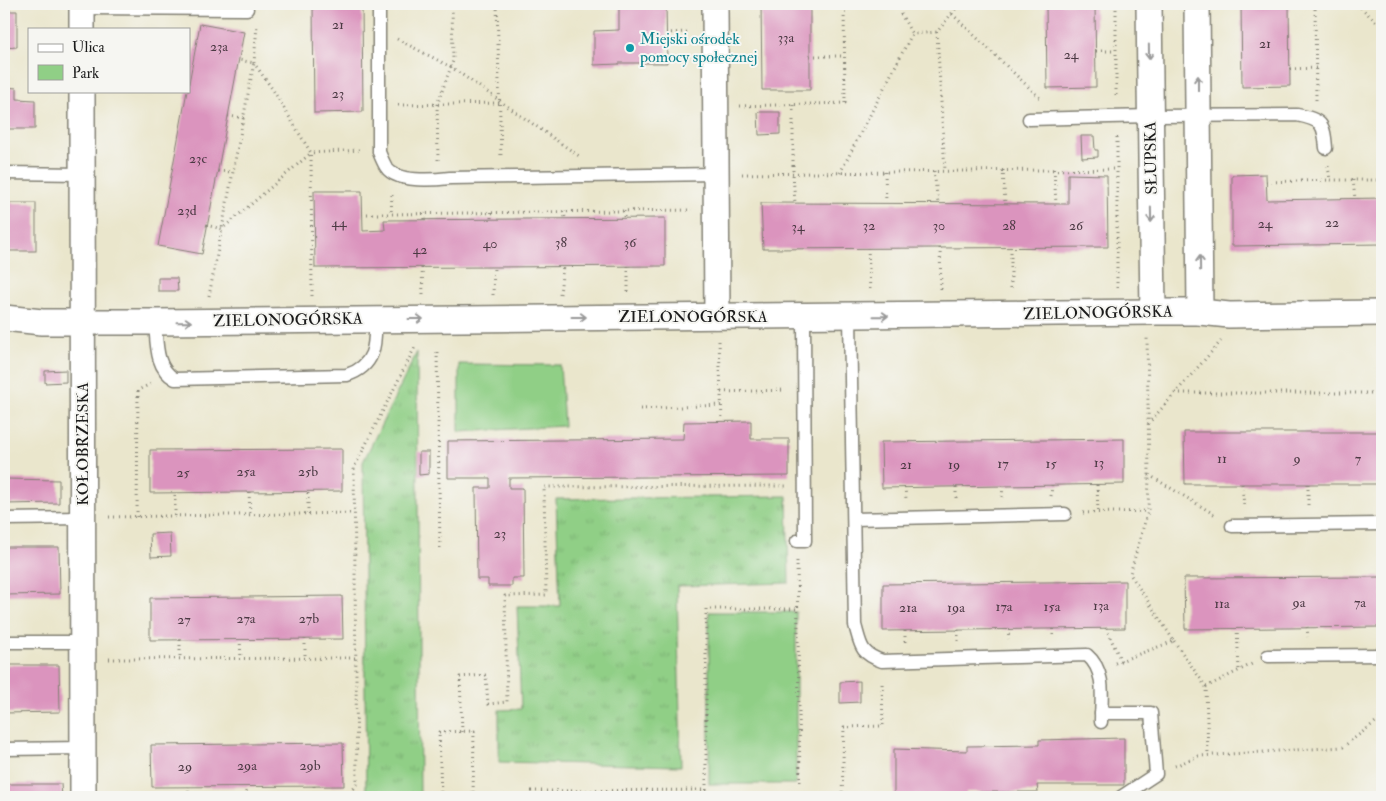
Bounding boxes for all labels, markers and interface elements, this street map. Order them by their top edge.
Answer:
house number: 21 [332,16,344,33]
legend [28,28,190,92]
place label: Miejski ośrodek pomocy społecznej [639,29,757,68]
house number: 33a [778,29,794,46]
house number: 21 [1259,35,1271,52]
text: Ulica [72,38,105,57]
house number: 23a [210,38,228,55]
marker: Miejski ośrodek pomocy społecznej [624,42,636,54]
one-way arrow [1144,44,1154,60]
house number: 24 [1064,46,1080,63]
text: Park [72,64,99,83]
one-way arrow [1193,75,1203,92]
house number: 23 [332,85,344,102]
street label: SŁUPSKA [1140,121,1162,195]
house number: 23c [189,150,207,167]
house number: 23d [177,202,197,219]
one-way arrow [1146,206,1156,223]
house number: 44 [331,214,348,231]
house number: 22 [1325,214,1339,231]
house number: 24 [1258,215,1274,232]
house number: 32 [863,217,875,234]
house number: 30 [933,217,945,234]
house number: 28 [1002,217,1016,234]
house number: 26 [1069,217,1084,234]
house number: 34 [792,218,806,235]
house number: 38 [555,234,567,251]
house number: 36 [624,234,637,251]
house number: 40 [483,235,497,252]
house number: 42 [413,241,427,258]
one-way arrow [1195,255,1204,271]
street label: ZIELONOGÓRSKA [1023,301,1173,324]
street label: ZIELONOGÓRSKA [618,306,768,327]
street label: ZIELONOGÓRSKA [213,308,363,331]
one-way arrow [872,311,889,321]
one-way arrow [570,312,586,322]
one-way arrow [408,314,424,323]
one-way arrow [175,317,191,327]
street label: KOŁOBRZESKA [73,382,93,506]
house number: 11 [1217,450,1227,467]
house number: 9 [1292,450,1301,467]
house number: 7 [1355,450,1362,467]
house number: 13 [1094,454,1104,471]
house number: 17 [997,455,1009,472]
house number: 15 [1045,455,1057,472]
house number: 21 [900,456,912,473]
house number: 19 [948,456,960,473]
house number: 25a [237,463,256,480]
house number: 25b [298,463,318,480]
house number: 25 [176,464,190,481]
house number: 23 [494,525,506,542]
house number: 9a [1292,594,1306,611]
house number: 7a [1354,594,1366,611]
house number: 11a [1214,595,1230,612]
house number: 13a [1093,597,1109,614]
house number: 17a [995,598,1013,615]
house number: 15a [1044,598,1061,615]
house number: 21a [899,599,917,616]
house number: 19a [947,599,965,616]
house number: 27a [236,610,256,627]
house number: 27b [299,610,319,627]
house number: 27 [177,611,191,628]
house number: 29a [237,757,257,774]
house number: 29b [299,757,321,774]
house number: 29 [178,758,192,775]

